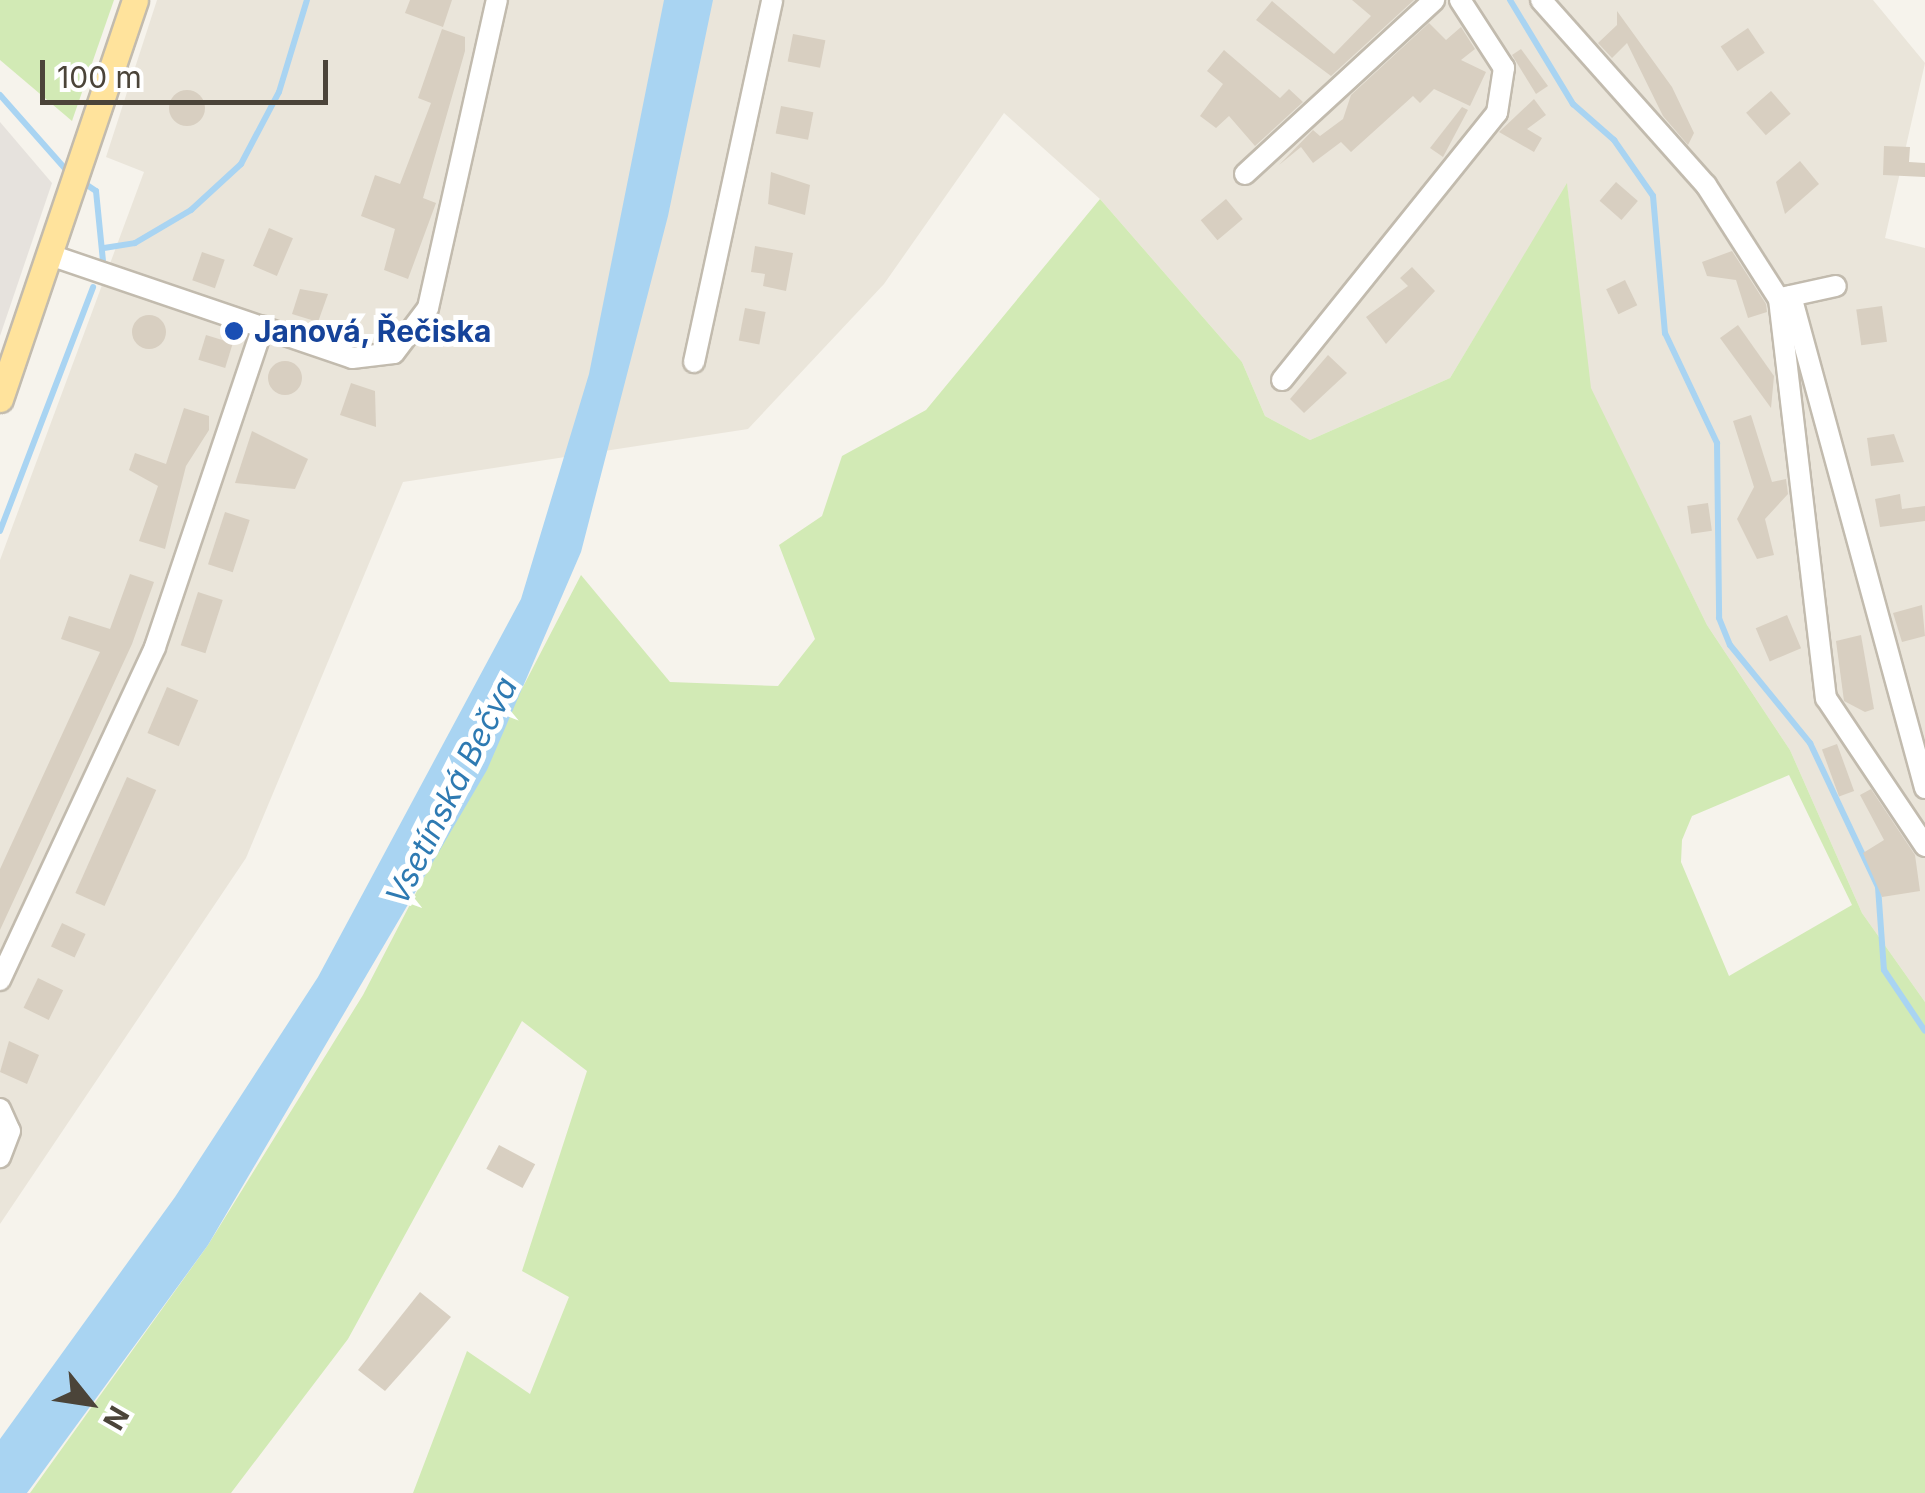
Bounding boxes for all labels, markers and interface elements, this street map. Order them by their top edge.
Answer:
scale bar [45,40,332,102]
text: 100 m [57,59,142,95]
place label: Janová, Řečiska [254,313,492,349]
marker: Janová, Řečiska [223,320,245,342]
water label: Vsetínská Bečva [378,671,526,911]
north arrow [40,1353,140,1453]
text: N [96,1400,136,1436]

